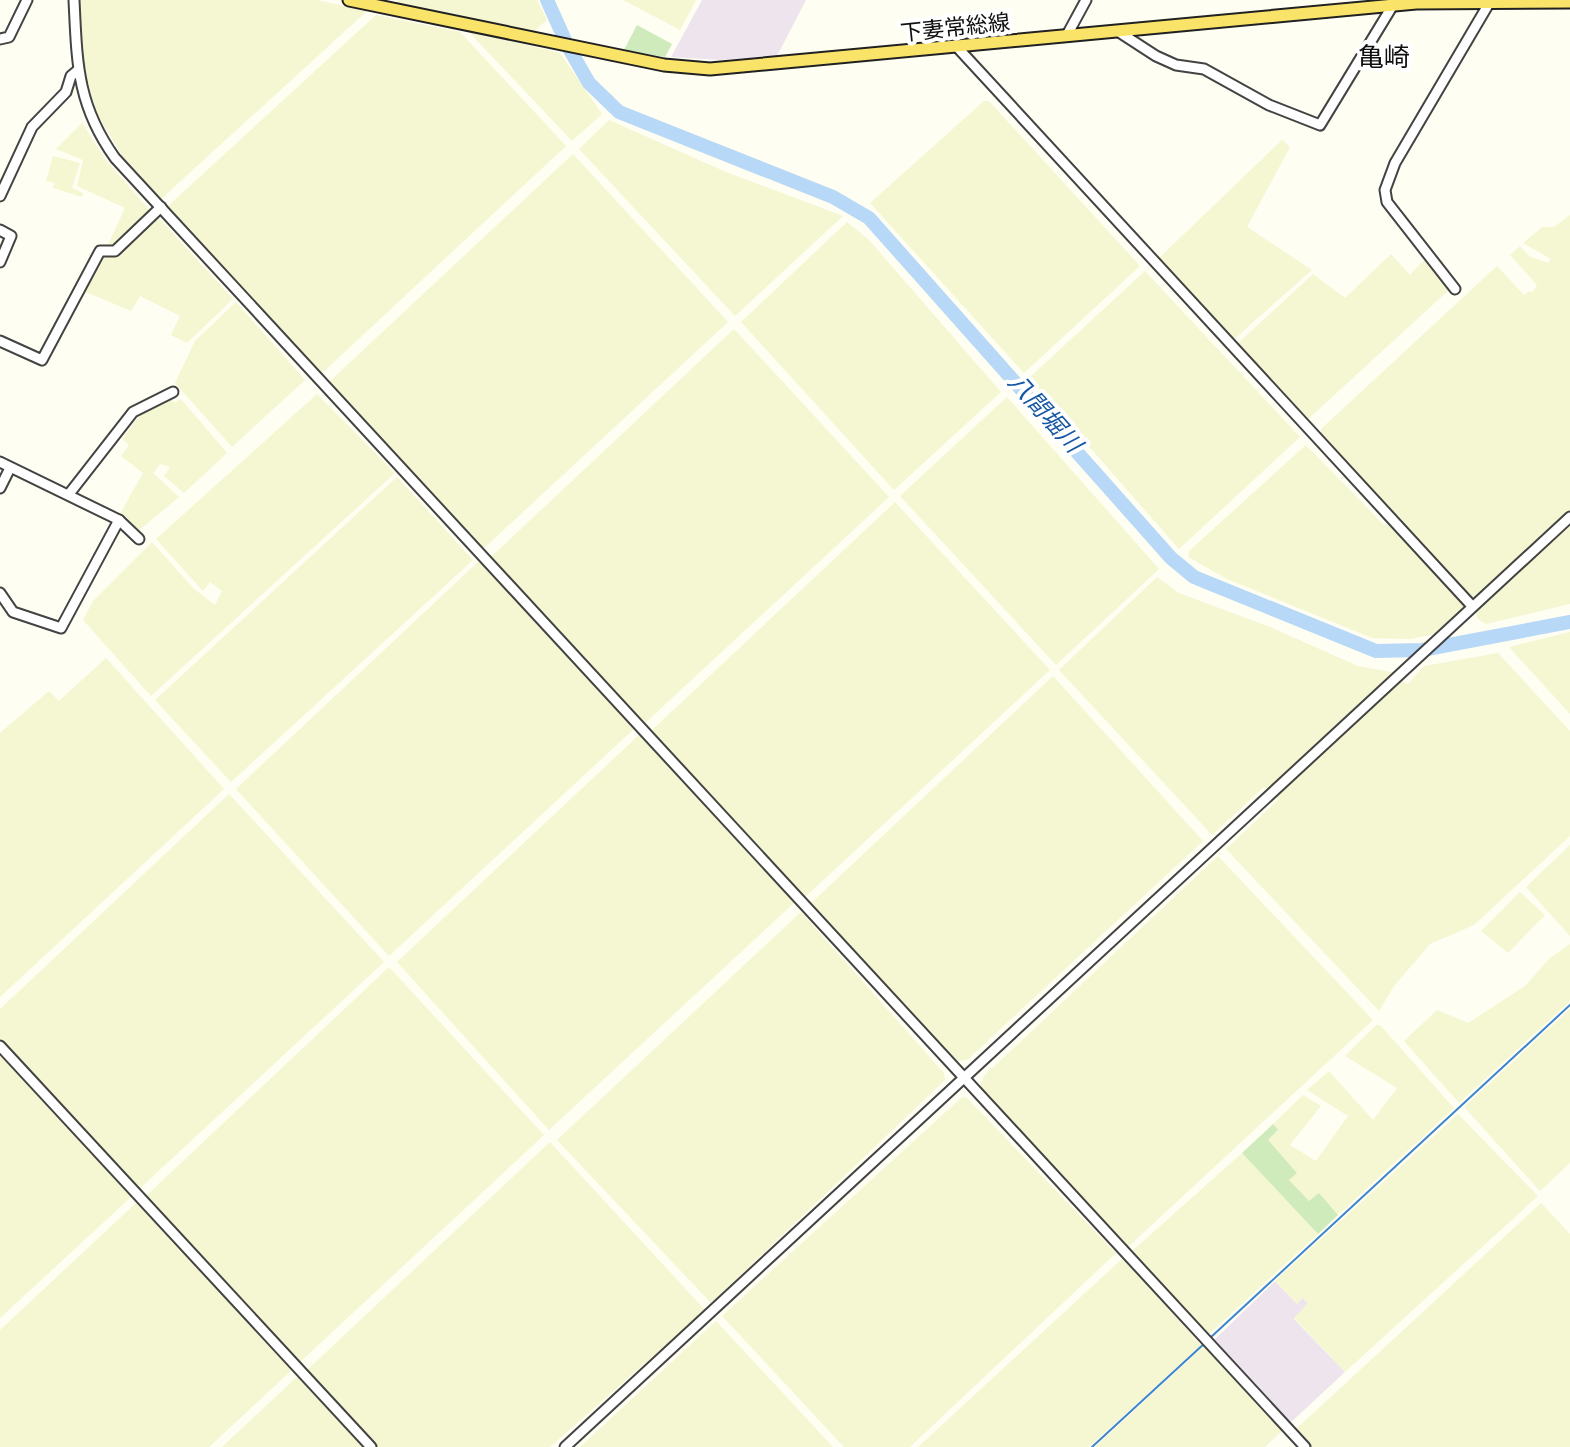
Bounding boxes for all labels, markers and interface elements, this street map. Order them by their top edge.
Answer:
street label: 下妻常総線 [899,6,1011,47]
district label: 亀崎 [1358,39,1410,73]
water label: 八間堀川 [1002,366,1092,461]

